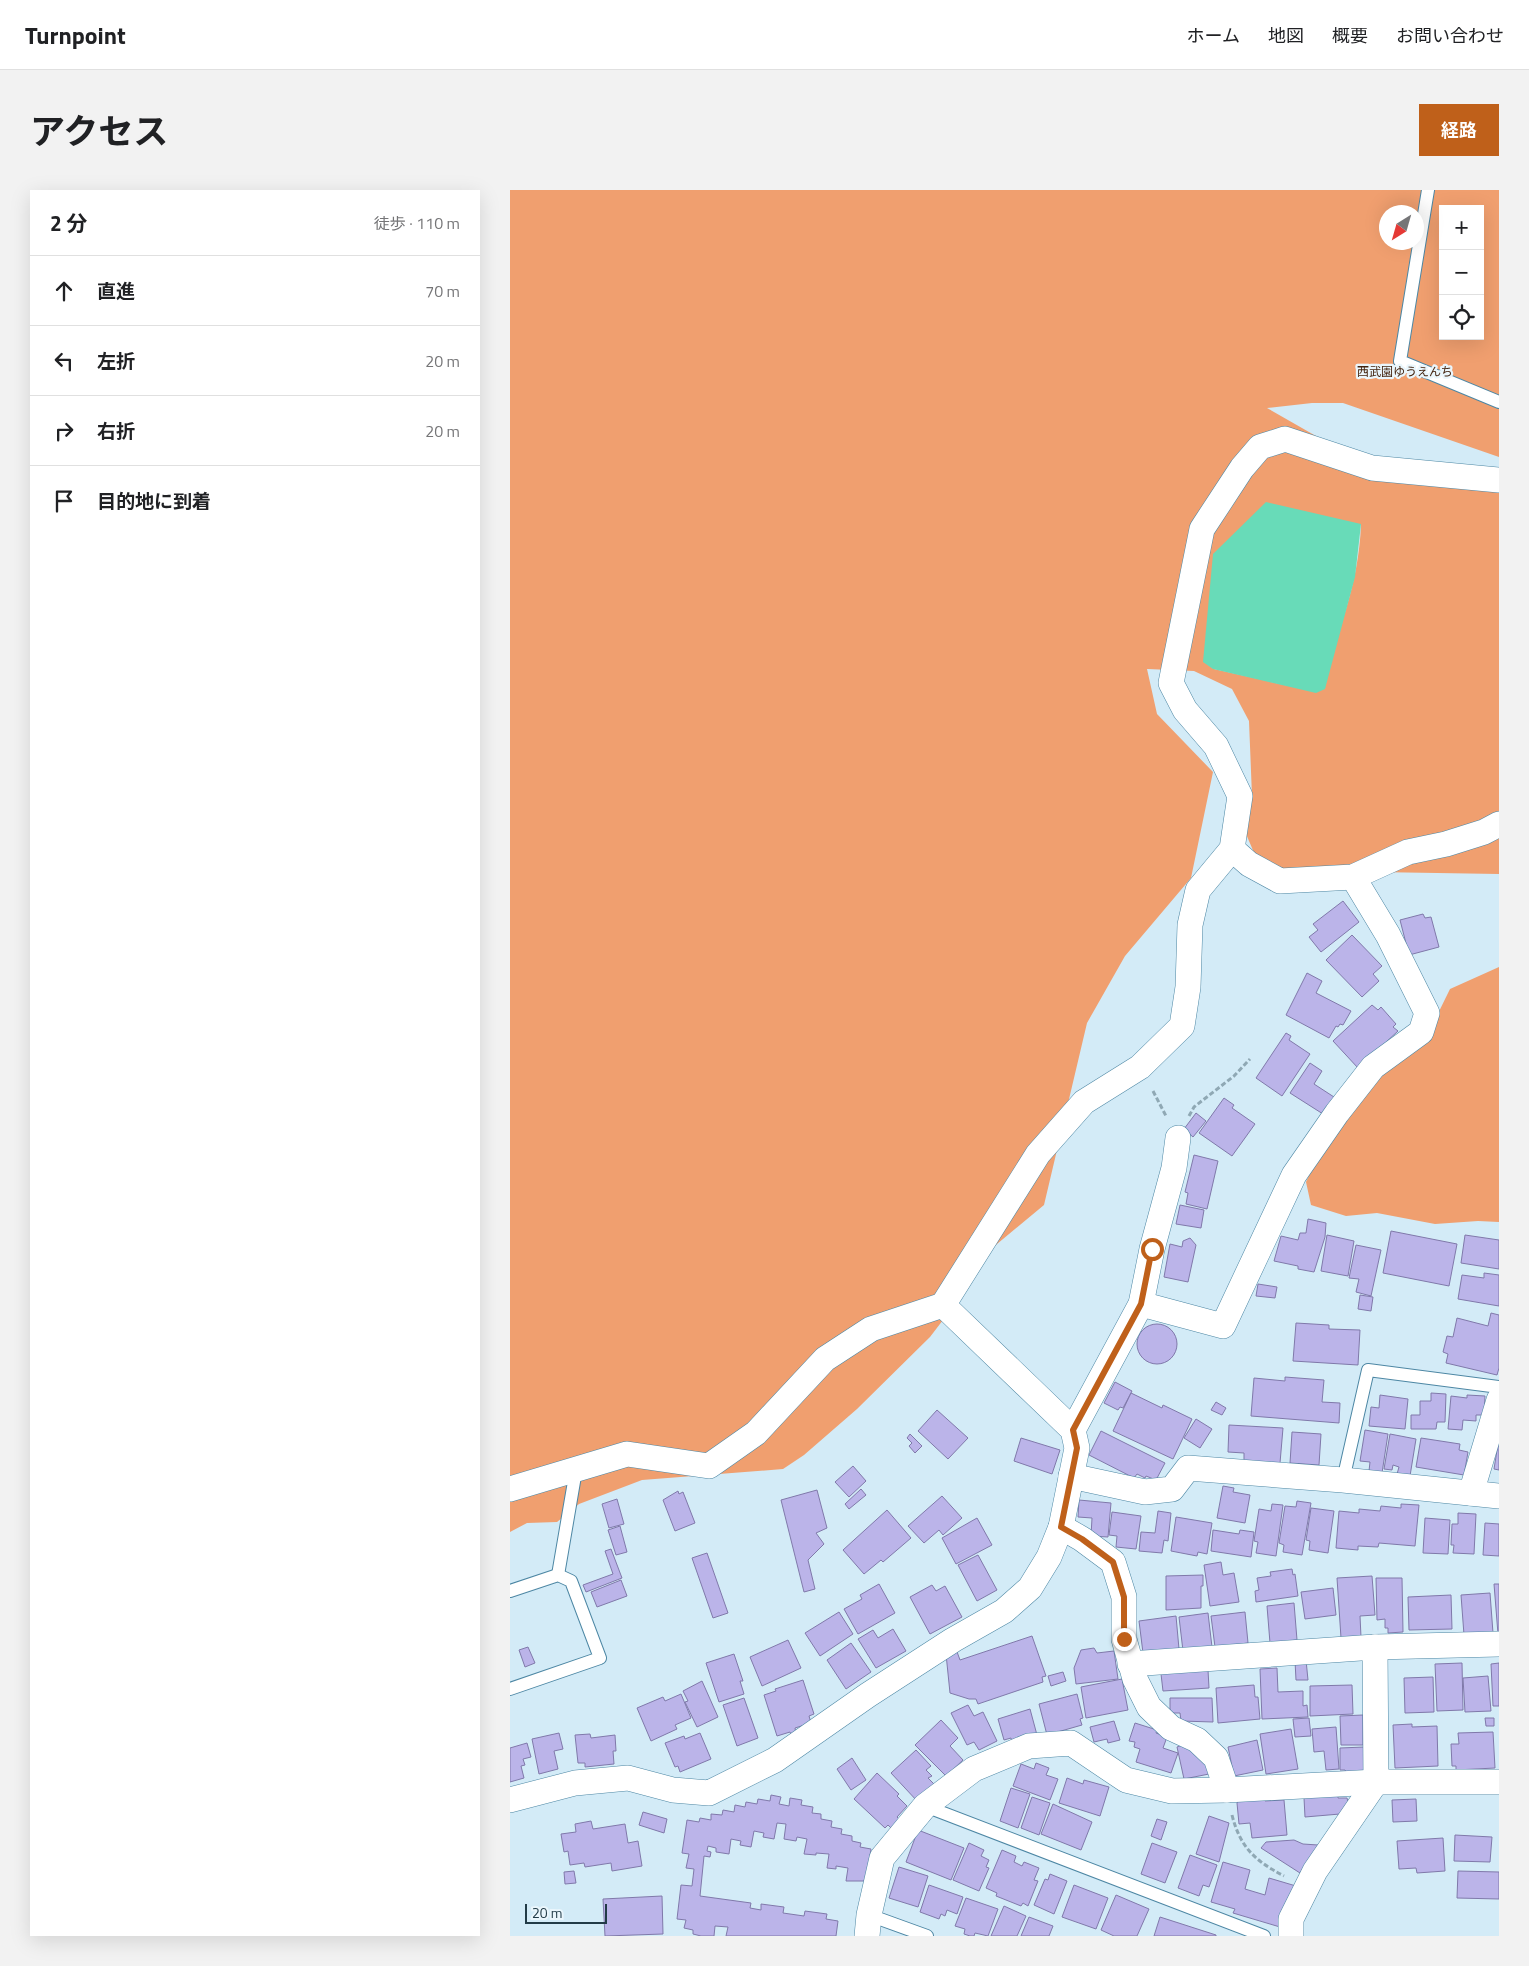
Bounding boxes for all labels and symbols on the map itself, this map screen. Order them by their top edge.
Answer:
north arrow [1379,205,1424,250]
park label: 西武園ゆうえんち [1357,362,1453,381]
route start [1141,1238,1164,1261]
route end [1113,1628,1136,1651]
scale bar [525,1901,608,1924]

